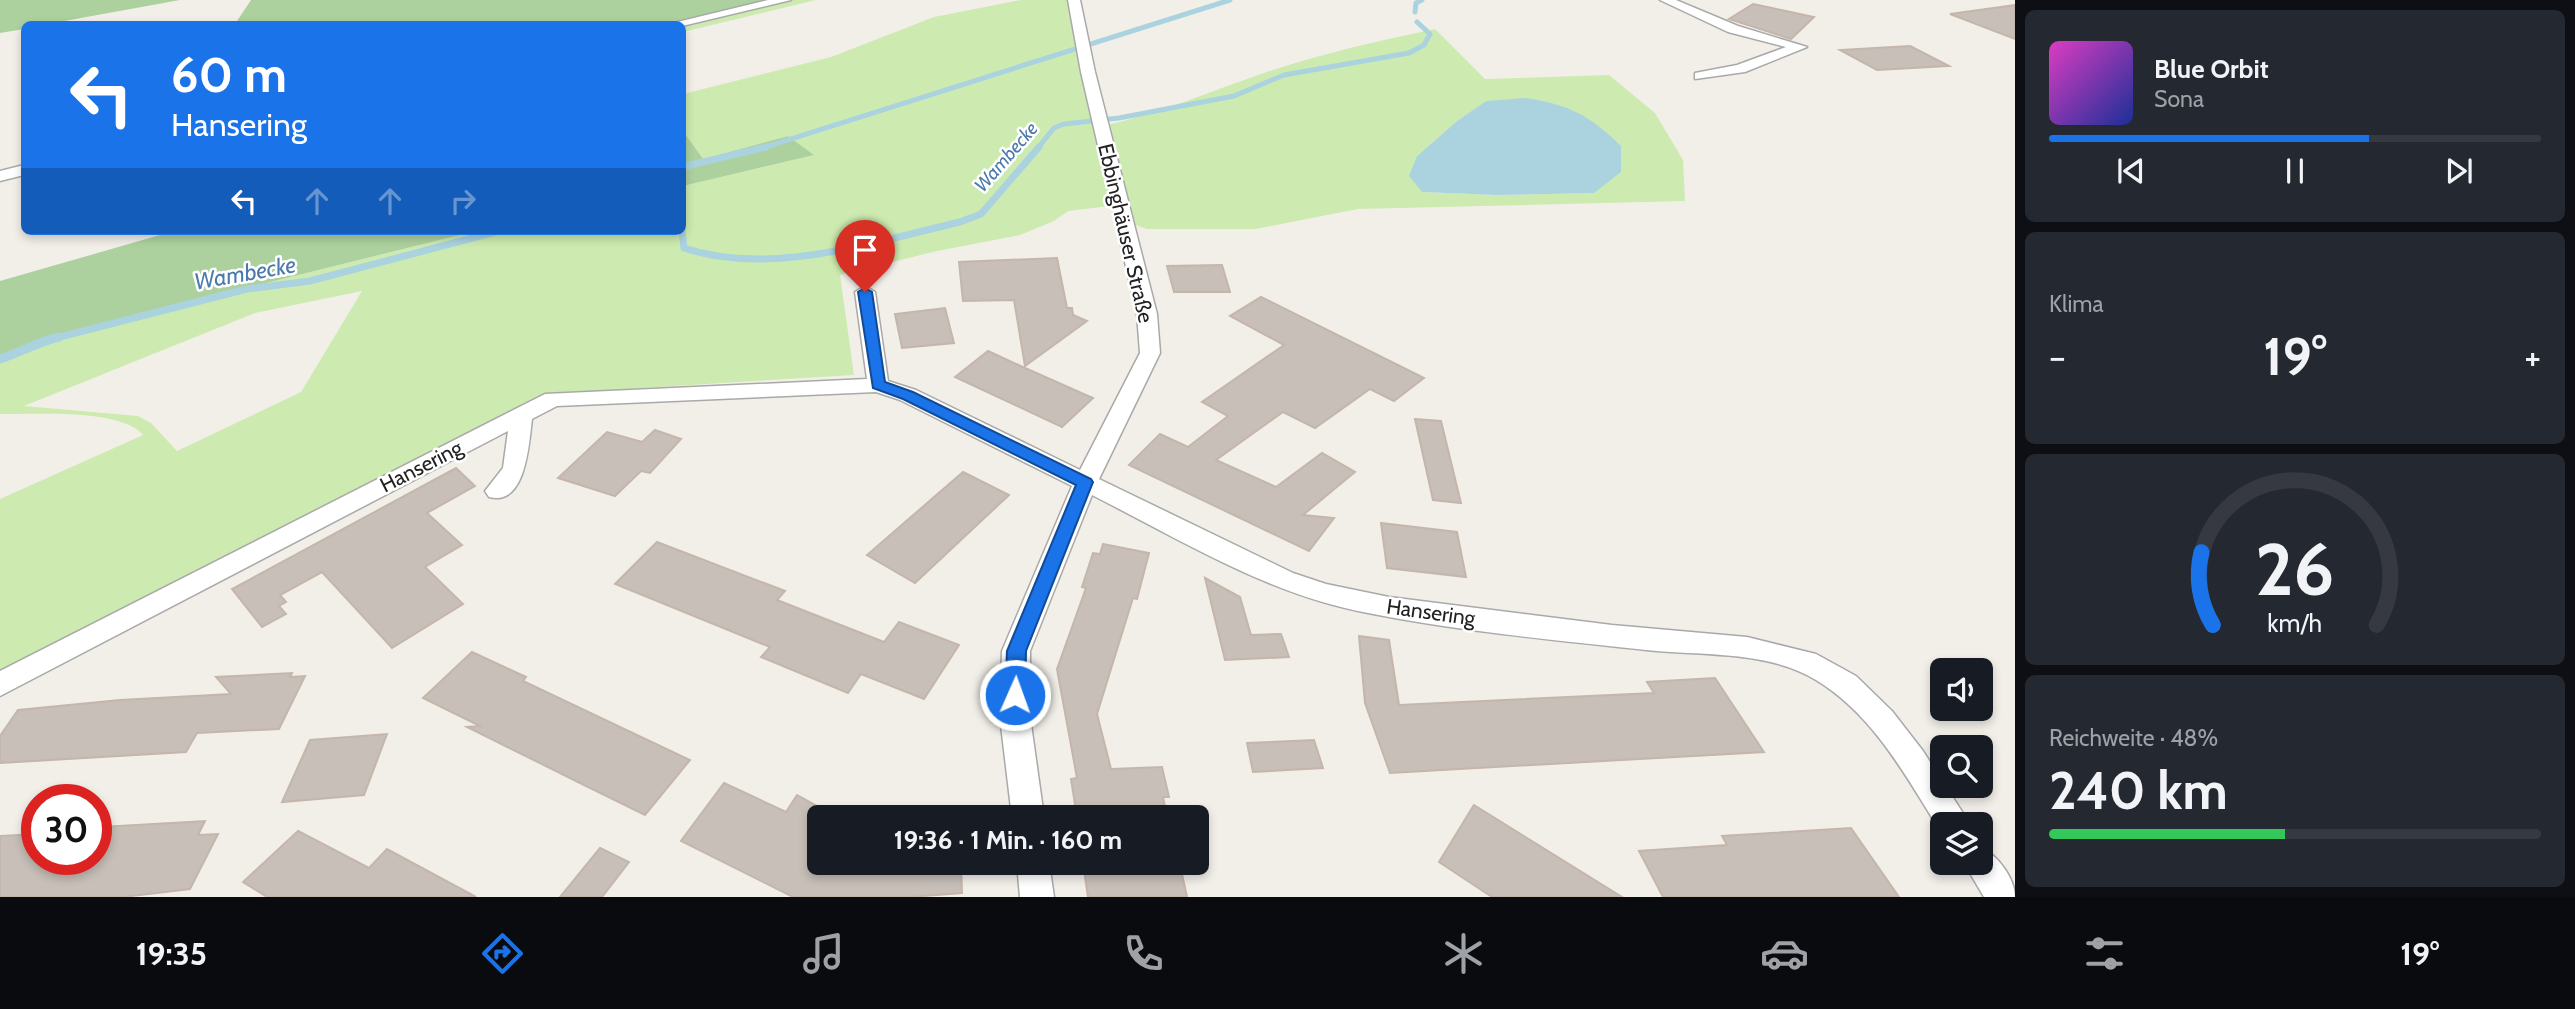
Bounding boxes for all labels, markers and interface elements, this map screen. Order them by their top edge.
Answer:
text: 60 m [171,45,287,104]
icon: left [56,49,147,140]
text: Blue Orbit [2154,53,2269,85]
text: Sona [2154,85,2204,113]
text: Hansering [171,105,307,144]
water label: Wambecke [969,117,1043,197]
street label: Ebbinghäuser Straße [1093,141,1159,325]
icon: previous [2112,152,2150,190]
icon: pause [2276,152,2314,190]
icon: next [2440,152,2478,190]
icon: left [225,182,263,220]
icon: ahead [298,182,336,220]
icon: ahead [371,182,409,220]
icon: right [444,182,482,220]
pin [835,220,895,292]
icon: arrive [846,231,884,269]
water label: Wambecke [192,250,298,296]
text: Klima [2049,290,2104,318]
text: 19° [2263,325,2327,388]
text: − [2049,333,2066,380]
text: + [2524,333,2541,380]
street label: Hansering [376,434,467,497]
text: 26 [2255,526,2335,614]
street label: Hansering [1385,593,1477,631]
text: km/h [2268,608,2322,638]
position arrow [978,658,1052,732]
map controls [1930,658,1993,875]
button: sound [1930,658,1993,721]
text: Reichweite · 48% [2049,724,2218,752]
button: search [1930,735,1993,798]
text: 240 km [2049,759,2228,822]
speed limit sign: 30 [21,784,112,875]
button: layers [1930,812,1993,875]
text: 19:36 · 1 Min. · 160 m [894,824,1122,856]
icon: directions [478,929,527,978]
icon: music [799,929,848,978]
icon: phone [1119,929,1168,978]
icon: climate [1439,929,1488,978]
icon: car [1760,929,1809,978]
icon: filters [2080,929,2129,978]
text: 19:35 [136,934,207,973]
text: 19° [2400,934,2439,973]

